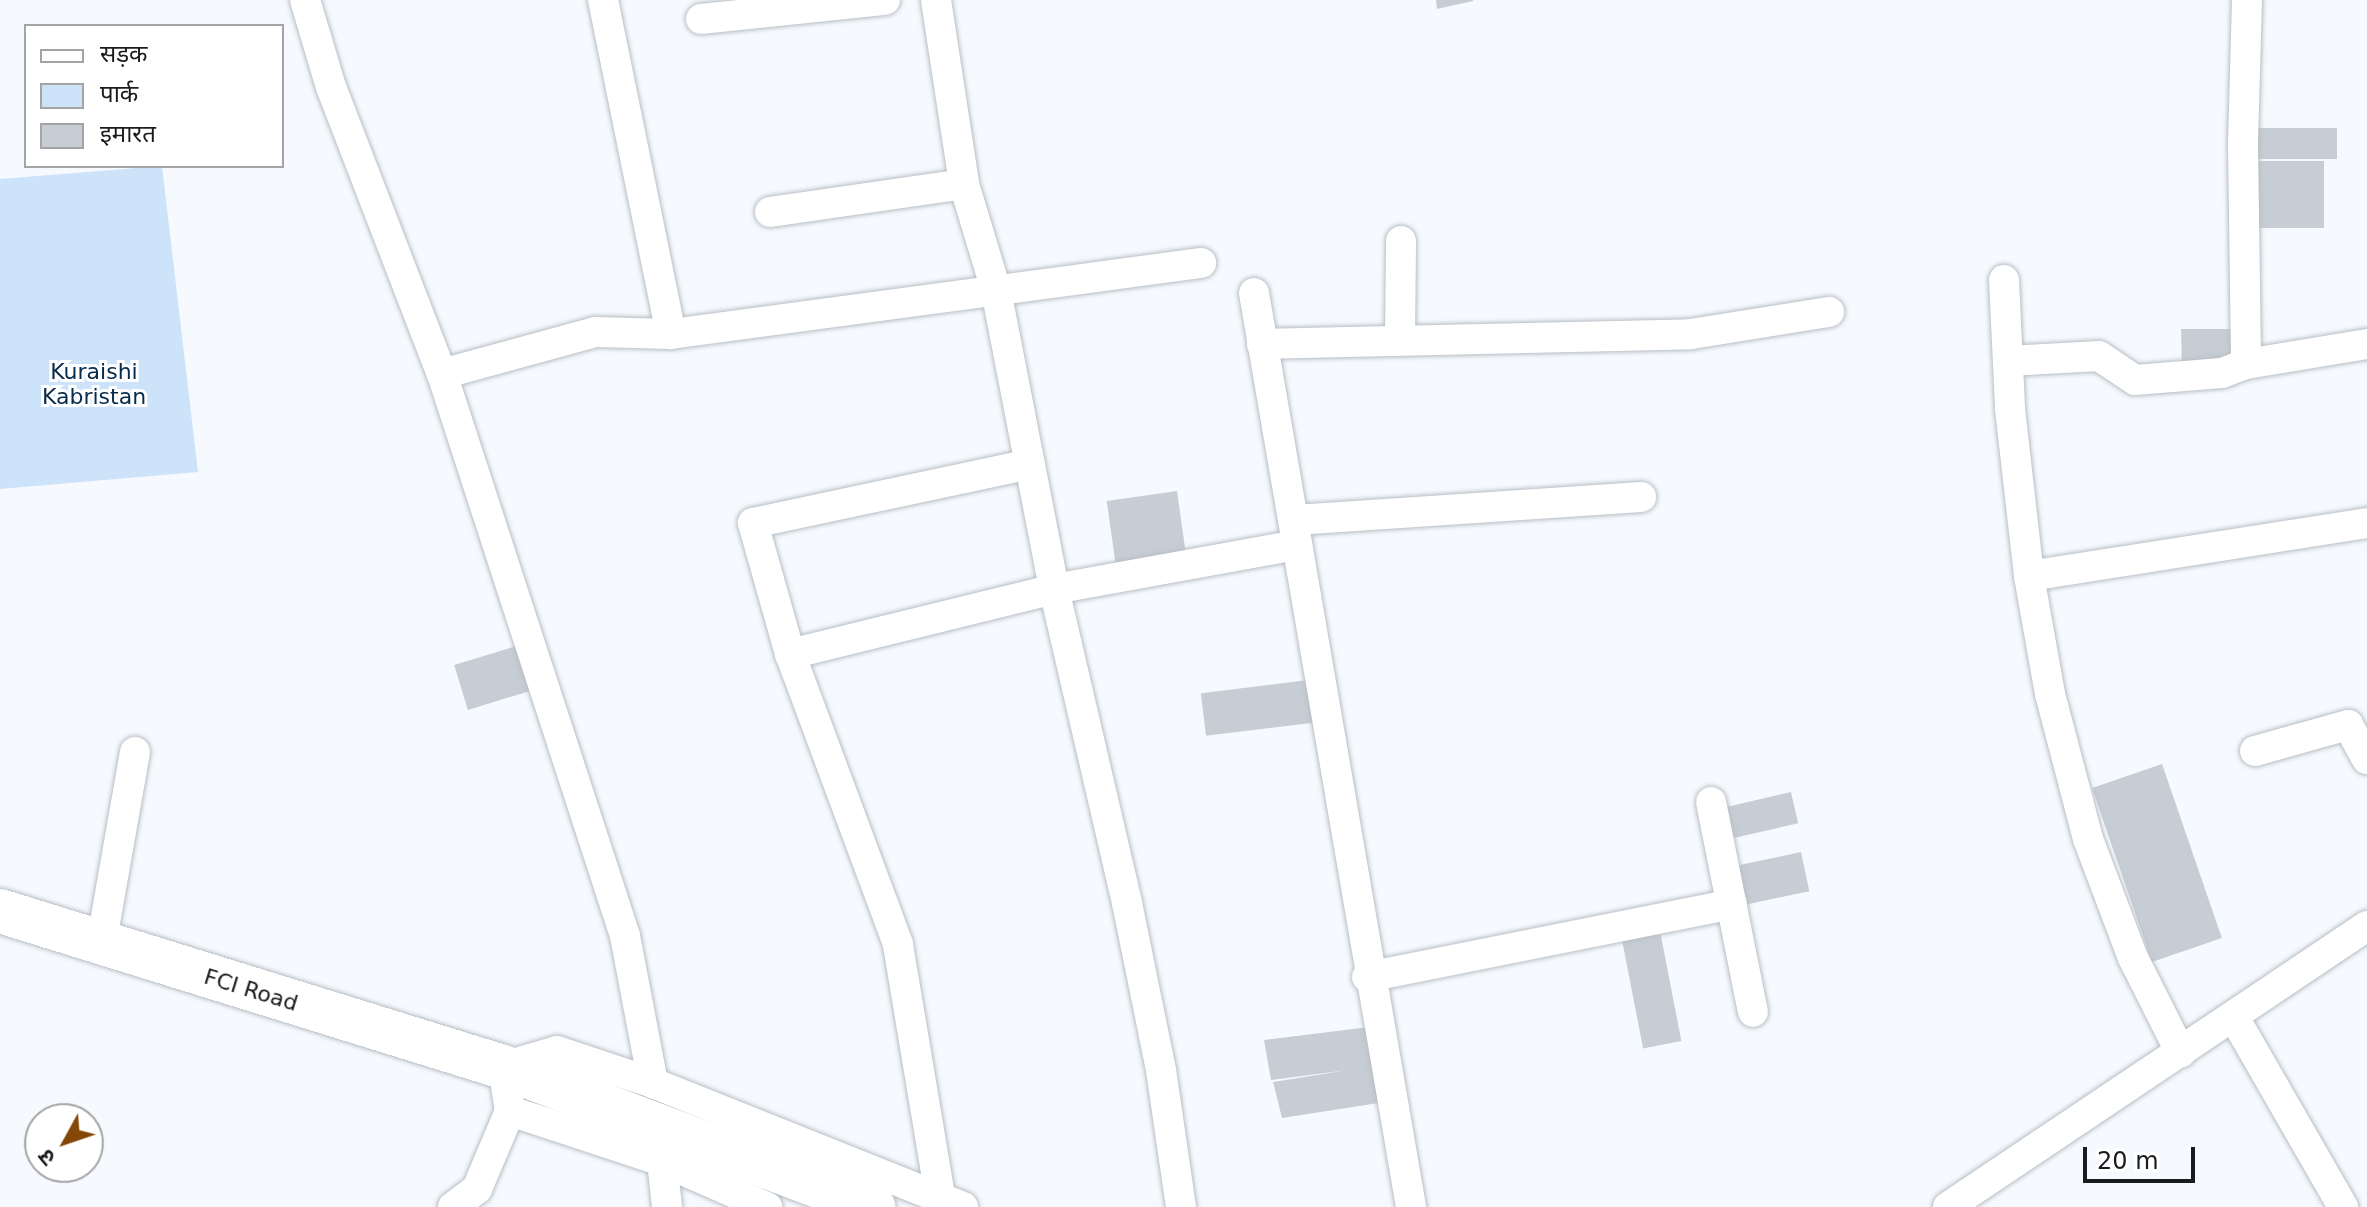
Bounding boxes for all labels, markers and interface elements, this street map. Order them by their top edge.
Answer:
legend [24,24,284,168]
text: सड़क [100,40,148,68]
text: पार्क [100,80,138,108]
text: इमारत [100,120,156,148]
park label: Kuraishi Kabristan [42,358,146,410]
street label: FCI Road [201,963,301,1017]
north arrow [24,1103,104,1183]
scale bar [2087,1131,2199,1181]
text: उ [33,1144,60,1170]
text: 20 m [2097,1147,2159,1175]

